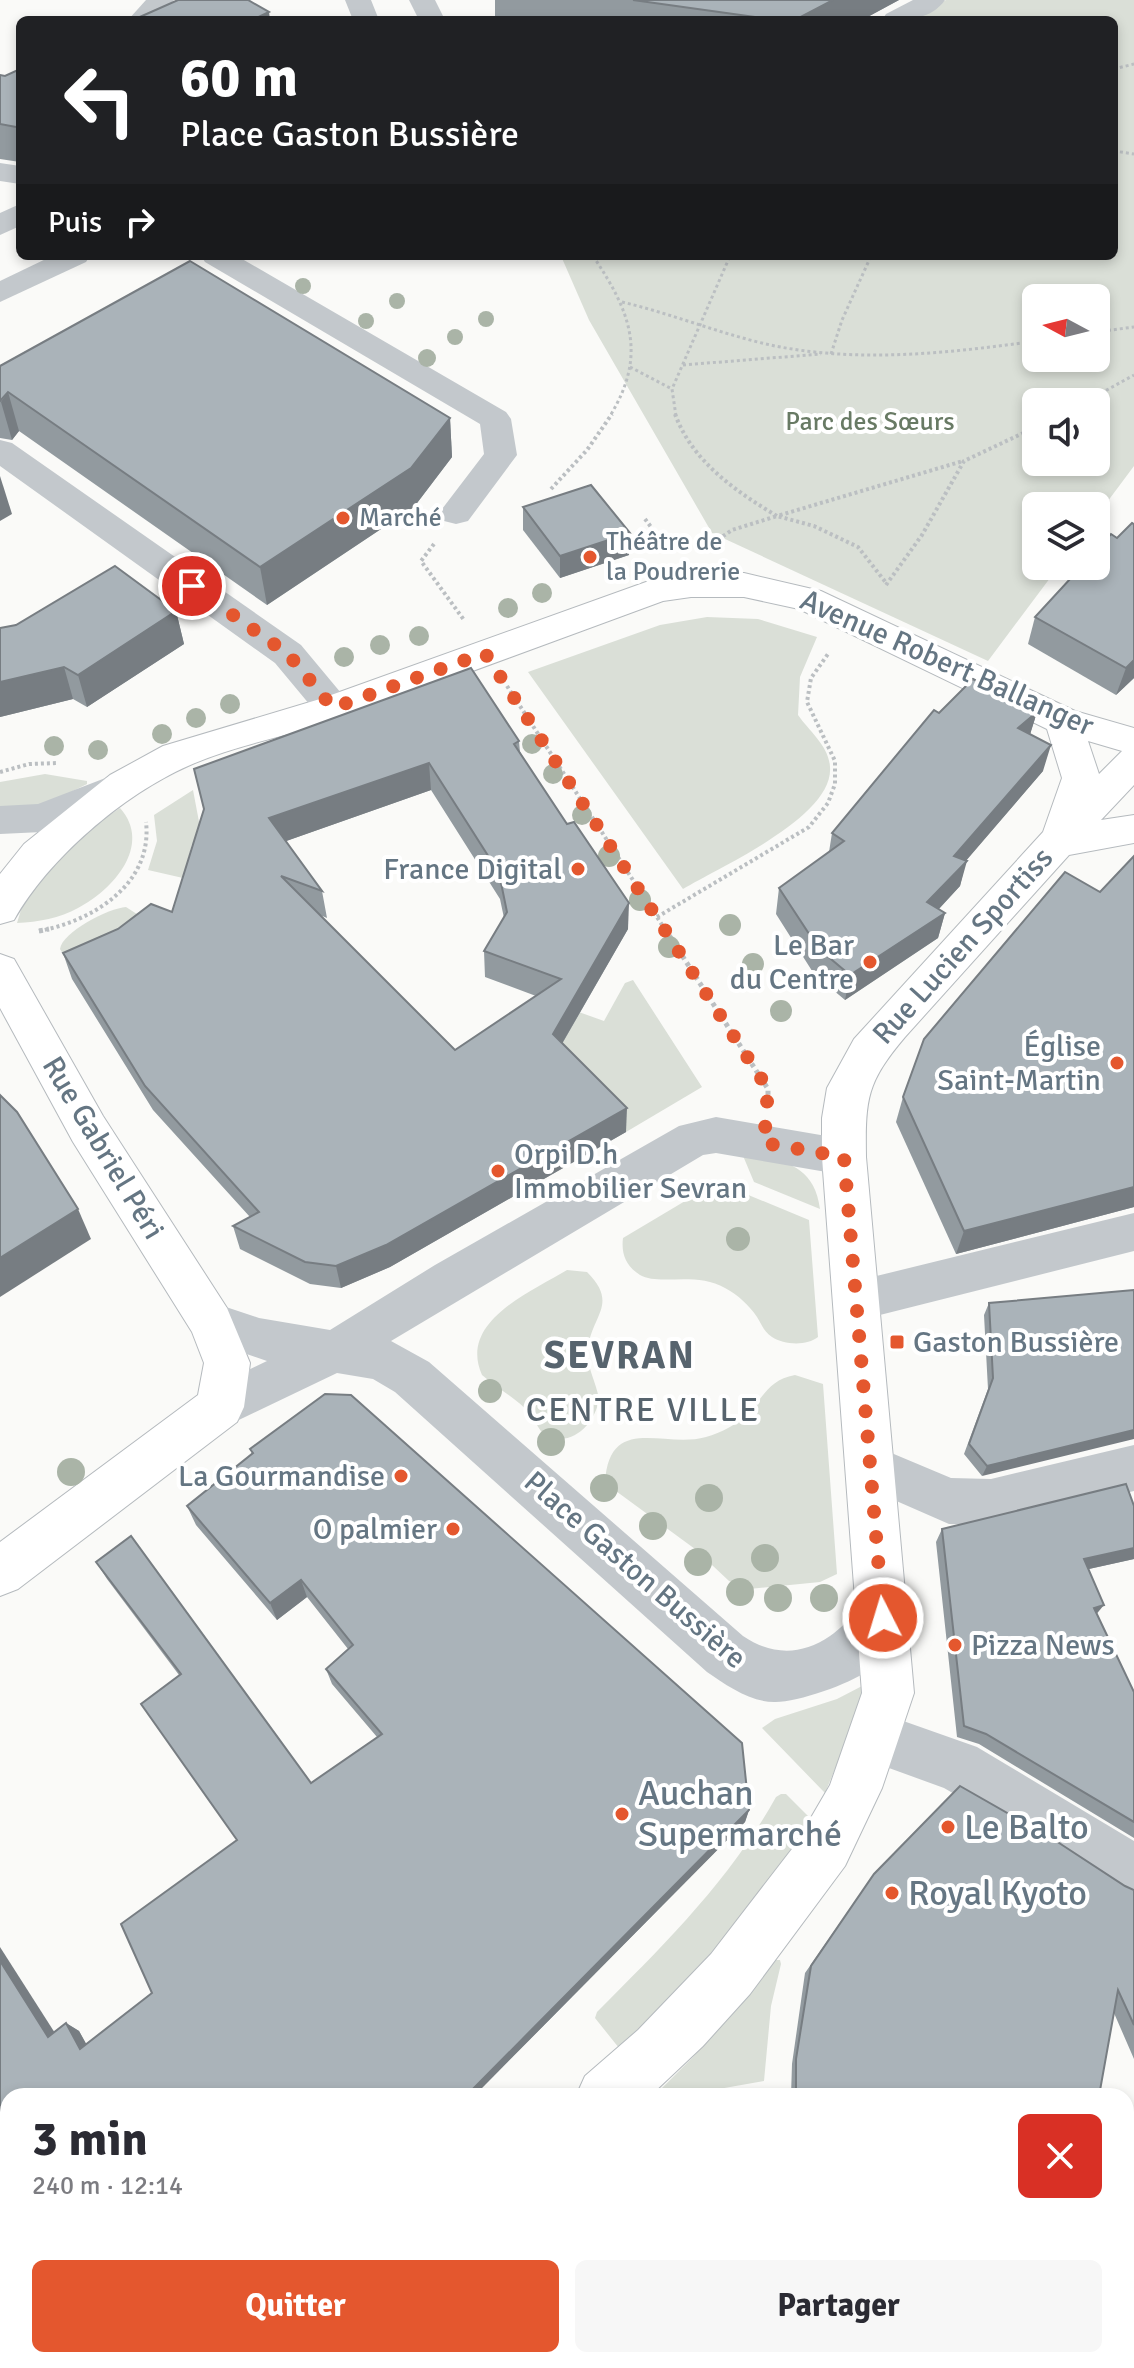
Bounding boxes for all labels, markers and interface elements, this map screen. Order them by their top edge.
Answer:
text: 60 m [180,43,298,112]
icon: left [48,48,152,152]
text: Place Gaston Bussière [180,112,519,157]
icon: right [118,200,162,244]
text: Puis [48,204,102,241]
north arrow [1022,284,1110,372]
map controls [1022,284,1110,580]
button: sound [1022,388,1110,476]
park label: Parc des Sœurs [785,406,955,438]
button: layers [1022,492,1110,580]
place label: Marché [359,502,442,534]
marker: Marché [334,509,352,527]
place label: Théâtre de la Poudrerie [606,526,740,588]
marker: Théâtre de la Poudrerie [581,548,599,566]
pin [158,552,226,620]
icon: arrive [170,564,214,608]
street label: Avenue Robert Ballanger [794,582,1100,744]
street label: Rue Lucien Sportiss [865,840,1061,1052]
place label: France Digital [383,851,562,888]
marker: France Digital [569,860,587,878]
place label: Le Bar du Centre [730,927,854,998]
marker: Le Bar du Centre [861,953,879,971]
place label: Église Saint-Martin [937,1028,1101,1099]
street label: Rue Gabriel Péri [34,1050,172,1246]
marker: Église Saint-Martin [1108,1054,1126,1072]
place label: Orpi D.h Immobilier Sevran [514,1136,747,1207]
marker: Orpi D.h Immobilier Sevran [489,1162,507,1180]
place label: Gaston Bussière [913,1324,1119,1361]
district label: SEVRAN [544,1332,696,1379]
marker: Gaston Bussière [888,1333,906,1351]
district label: CENTRE VILLE [526,1389,760,1431]
place label: La Gourmandise [178,1458,385,1495]
street label: Place Gaston Bussière [516,1463,754,1677]
marker: La Gourmandise [392,1467,410,1485]
place label: O palmier [313,1511,437,1548]
marker: O palmier [444,1520,462,1538]
position arrow [841,1576,925,1660]
place label: Pizza News [971,1627,1115,1664]
marker: Pizza News [946,1636,964,1654]
place label: Auchan Supermarché [638,1771,842,1857]
marker: Auchan Supermarché [613,1805,631,1823]
place label: Le Balto [964,1805,1089,1850]
marker: Le Balto [939,1818,957,1836]
place label: Royal Kyoto [908,1871,1087,1916]
marker: Royal Kyoto [883,1884,901,1902]
text: 3 min [32,2110,148,2169]
button: close [1018,2114,1102,2198]
text: 240 m · 12:14 [32,2170,183,2202]
button: Quitter [32,2260,559,2352]
button: Partager [575,2260,1102,2352]

